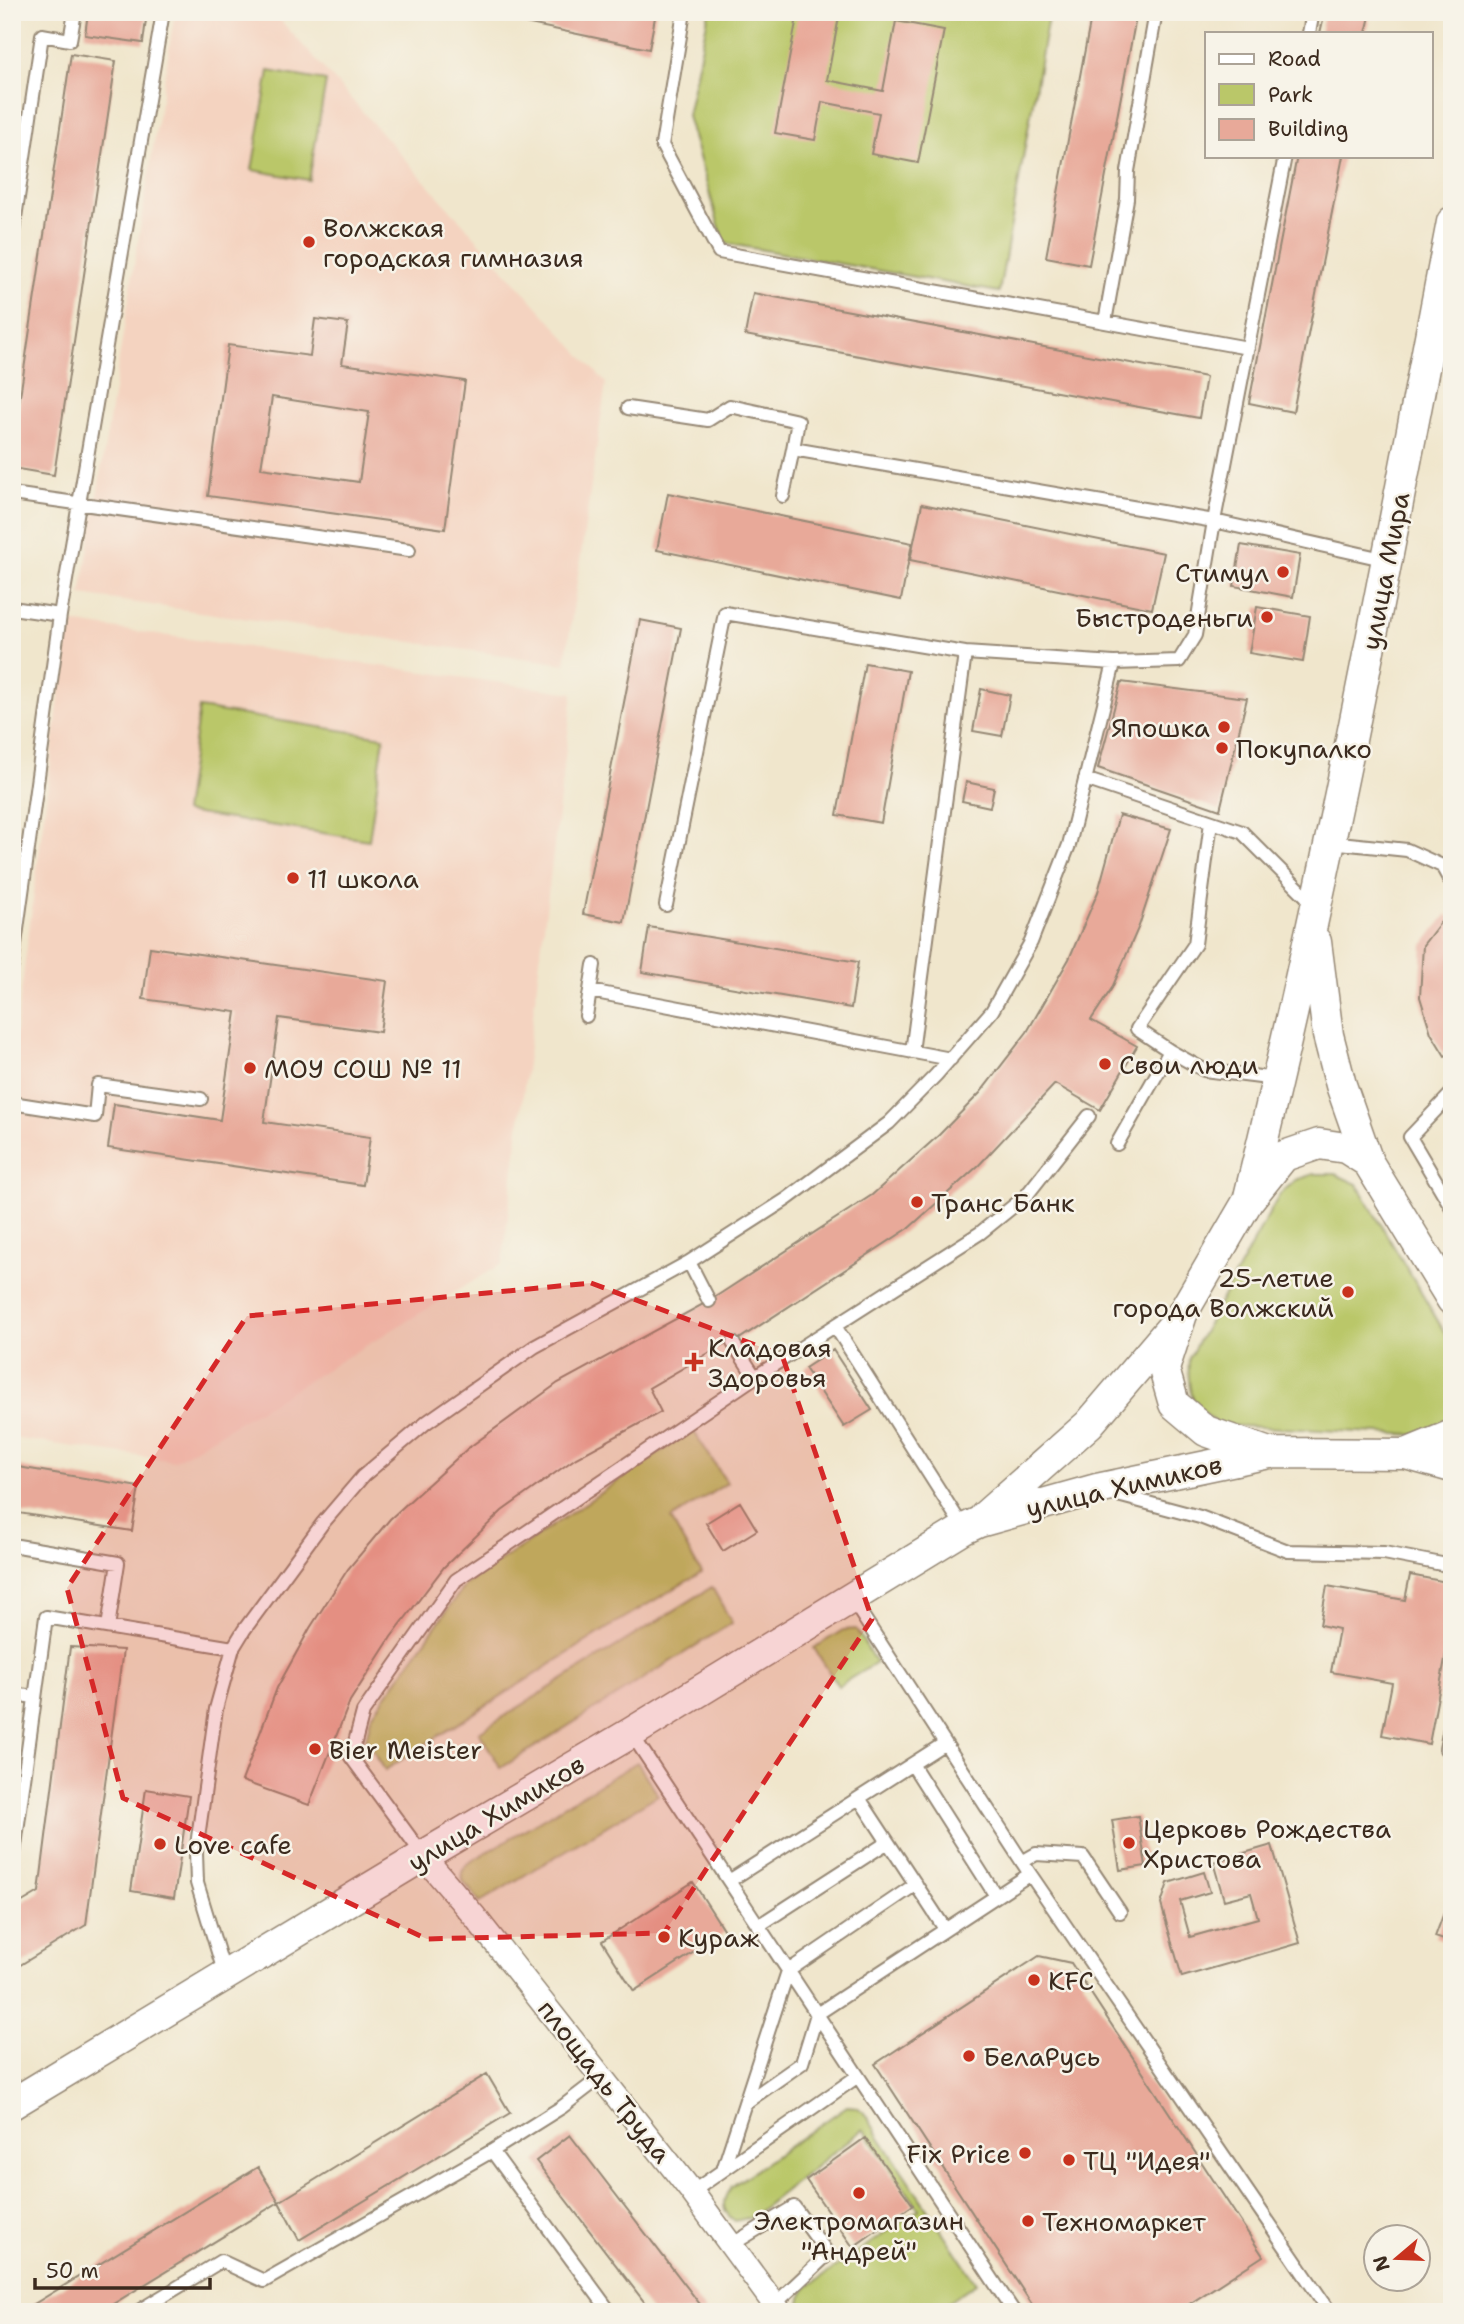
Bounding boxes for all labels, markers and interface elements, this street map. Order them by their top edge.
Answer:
legend [1205,32,1432,158]
text: Road [1268,45,1321,73]
text: Park [1268,81,1313,109]
text: Building [1268,115,1348,143]
place label: Волжская городская гимназия [323,210,584,275]
marker: Волжская городская гимназия [301,234,317,250]
street label: улица Мира [1353,489,1417,653]
place label: Стимул [1175,555,1270,590]
marker: Стимул [1275,564,1291,580]
place label: Быстроденьги [1075,600,1253,635]
marker: Быстроденьги [1259,609,1275,625]
place label: Япошка [1111,710,1210,745]
marker: Япошка [1216,719,1232,735]
place label: Покупалко [1236,731,1372,766]
marker: Покупалко [1214,740,1230,756]
place label: 11 школа [307,861,419,896]
marker: 11 школа [285,870,301,886]
place label: Свои люди [1119,1047,1258,1082]
place label: МОУ СОШ № 11 [264,1051,462,1086]
marker: Свои люди [1097,1056,1113,1072]
marker: МОУ СОШ № 11 [242,1060,258,1076]
place label: Транс Банк [931,1185,1075,1220]
marker: Транс Банк [909,1194,925,1210]
place label: 25-летие города Волжский [1112,1260,1334,1325]
marker: 25-летие города Волжский [1340,1284,1356,1300]
place label: Кладовая Здоровья [708,1330,832,1395]
marker: Кладовая Здоровья [686,1354,702,1370]
street label: улица Химиков [1022,1446,1226,1526]
place label: Bier Meister [329,1732,482,1767]
marker: Bier Meister [307,1741,323,1757]
street label: улица Химиков [401,1746,591,1880]
place label: Церковь Рождества Христова [1143,1811,1391,1876]
place label: Love cafe [174,1827,292,1862]
marker: Церковь Рождества Христова [1121,1835,1137,1851]
marker: Love cafe [152,1836,168,1852]
place label: Кураж [678,1920,760,1955]
marker: Кураж [656,1929,672,1945]
place label: KFC [1048,1963,1094,1998]
marker: KFC [1026,1972,1042,1988]
street label: площадь Труда [530,1992,680,2170]
place label: БелаРусь [983,2039,1100,2074]
marker: БелаРусь [961,2048,977,2064]
place label: Fix Price [907,2136,1011,2171]
place label: ТЦ "Идея" [1083,2143,1211,2178]
marker: Fix Price [1017,2145,1033,2161]
marker: ТЦ "Идея" [1061,2152,1077,2168]
marker: Электромагазин "Андрей" [851,2185,867,2201]
place label: Электромагазин "Андрей" [754,2203,964,2268]
place label: Техномаркет [1042,2204,1207,2239]
marker: Техномаркет [1020,2213,1036,2229]
north arrow [1362,2222,1432,2292]
scale bar [35,2247,210,2291]
text: N [1367,2252,1396,2275]
text: 50 m [46,2257,99,2285]

